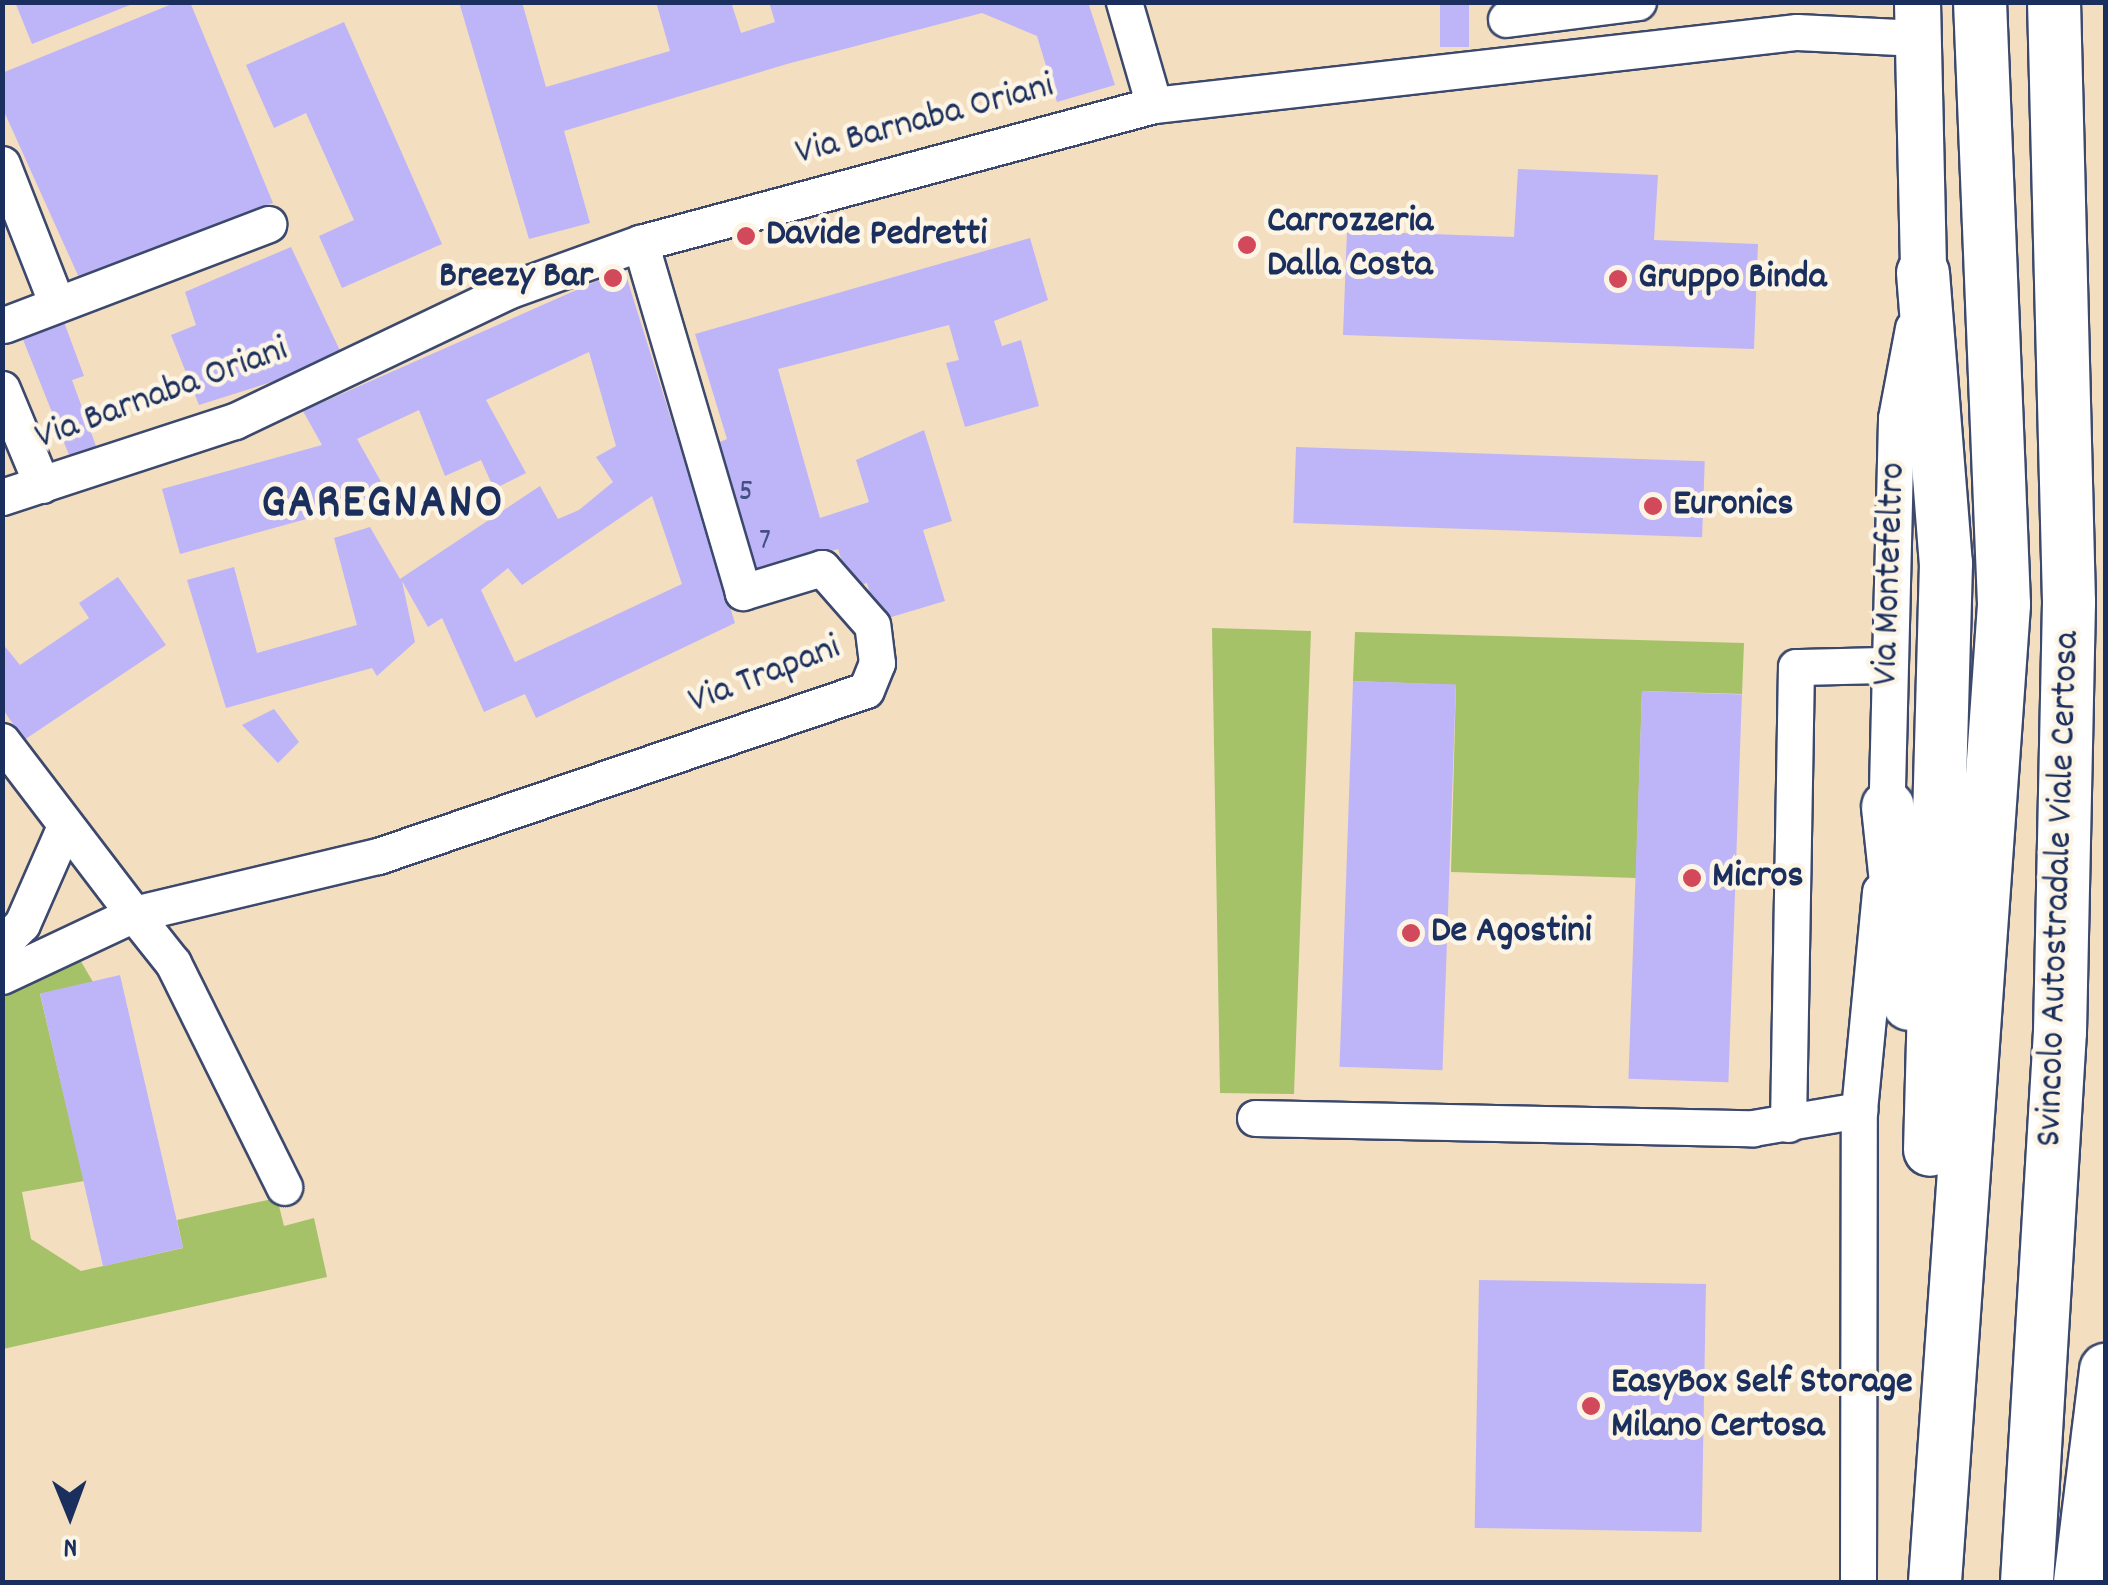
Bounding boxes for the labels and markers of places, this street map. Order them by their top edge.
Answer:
place label: Carrozzeria Dalla Costa [1267,200,1433,290]
place label: Davide Pedretti [766,213,987,259]
marker: Davide Pedretti [735,225,757,247]
marker: Carrozzeria Dalla Costa [1236,234,1258,256]
place label: Breezy Bar [439,255,593,301]
place label: Gruppo Binda [1638,256,1826,302]
marker: Breezy Bar [602,267,624,289]
marker: Gruppo Binda [1607,268,1629,290]
place label: Euronics [1673,483,1793,529]
marker: Euronics [1642,495,1664,517]
place label: Micros [1712,855,1804,901]
marker: Micros [1681,867,1703,889]
place label: De Agostini [1431,910,1592,956]
marker: De Agostini [1400,922,1422,944]
place label: EasyBox Self Storage Milano Certosa [1611,1361,1913,1450]
marker: EasyBox Self Storage Milano Certosa [1580,1395,1602,1417]

